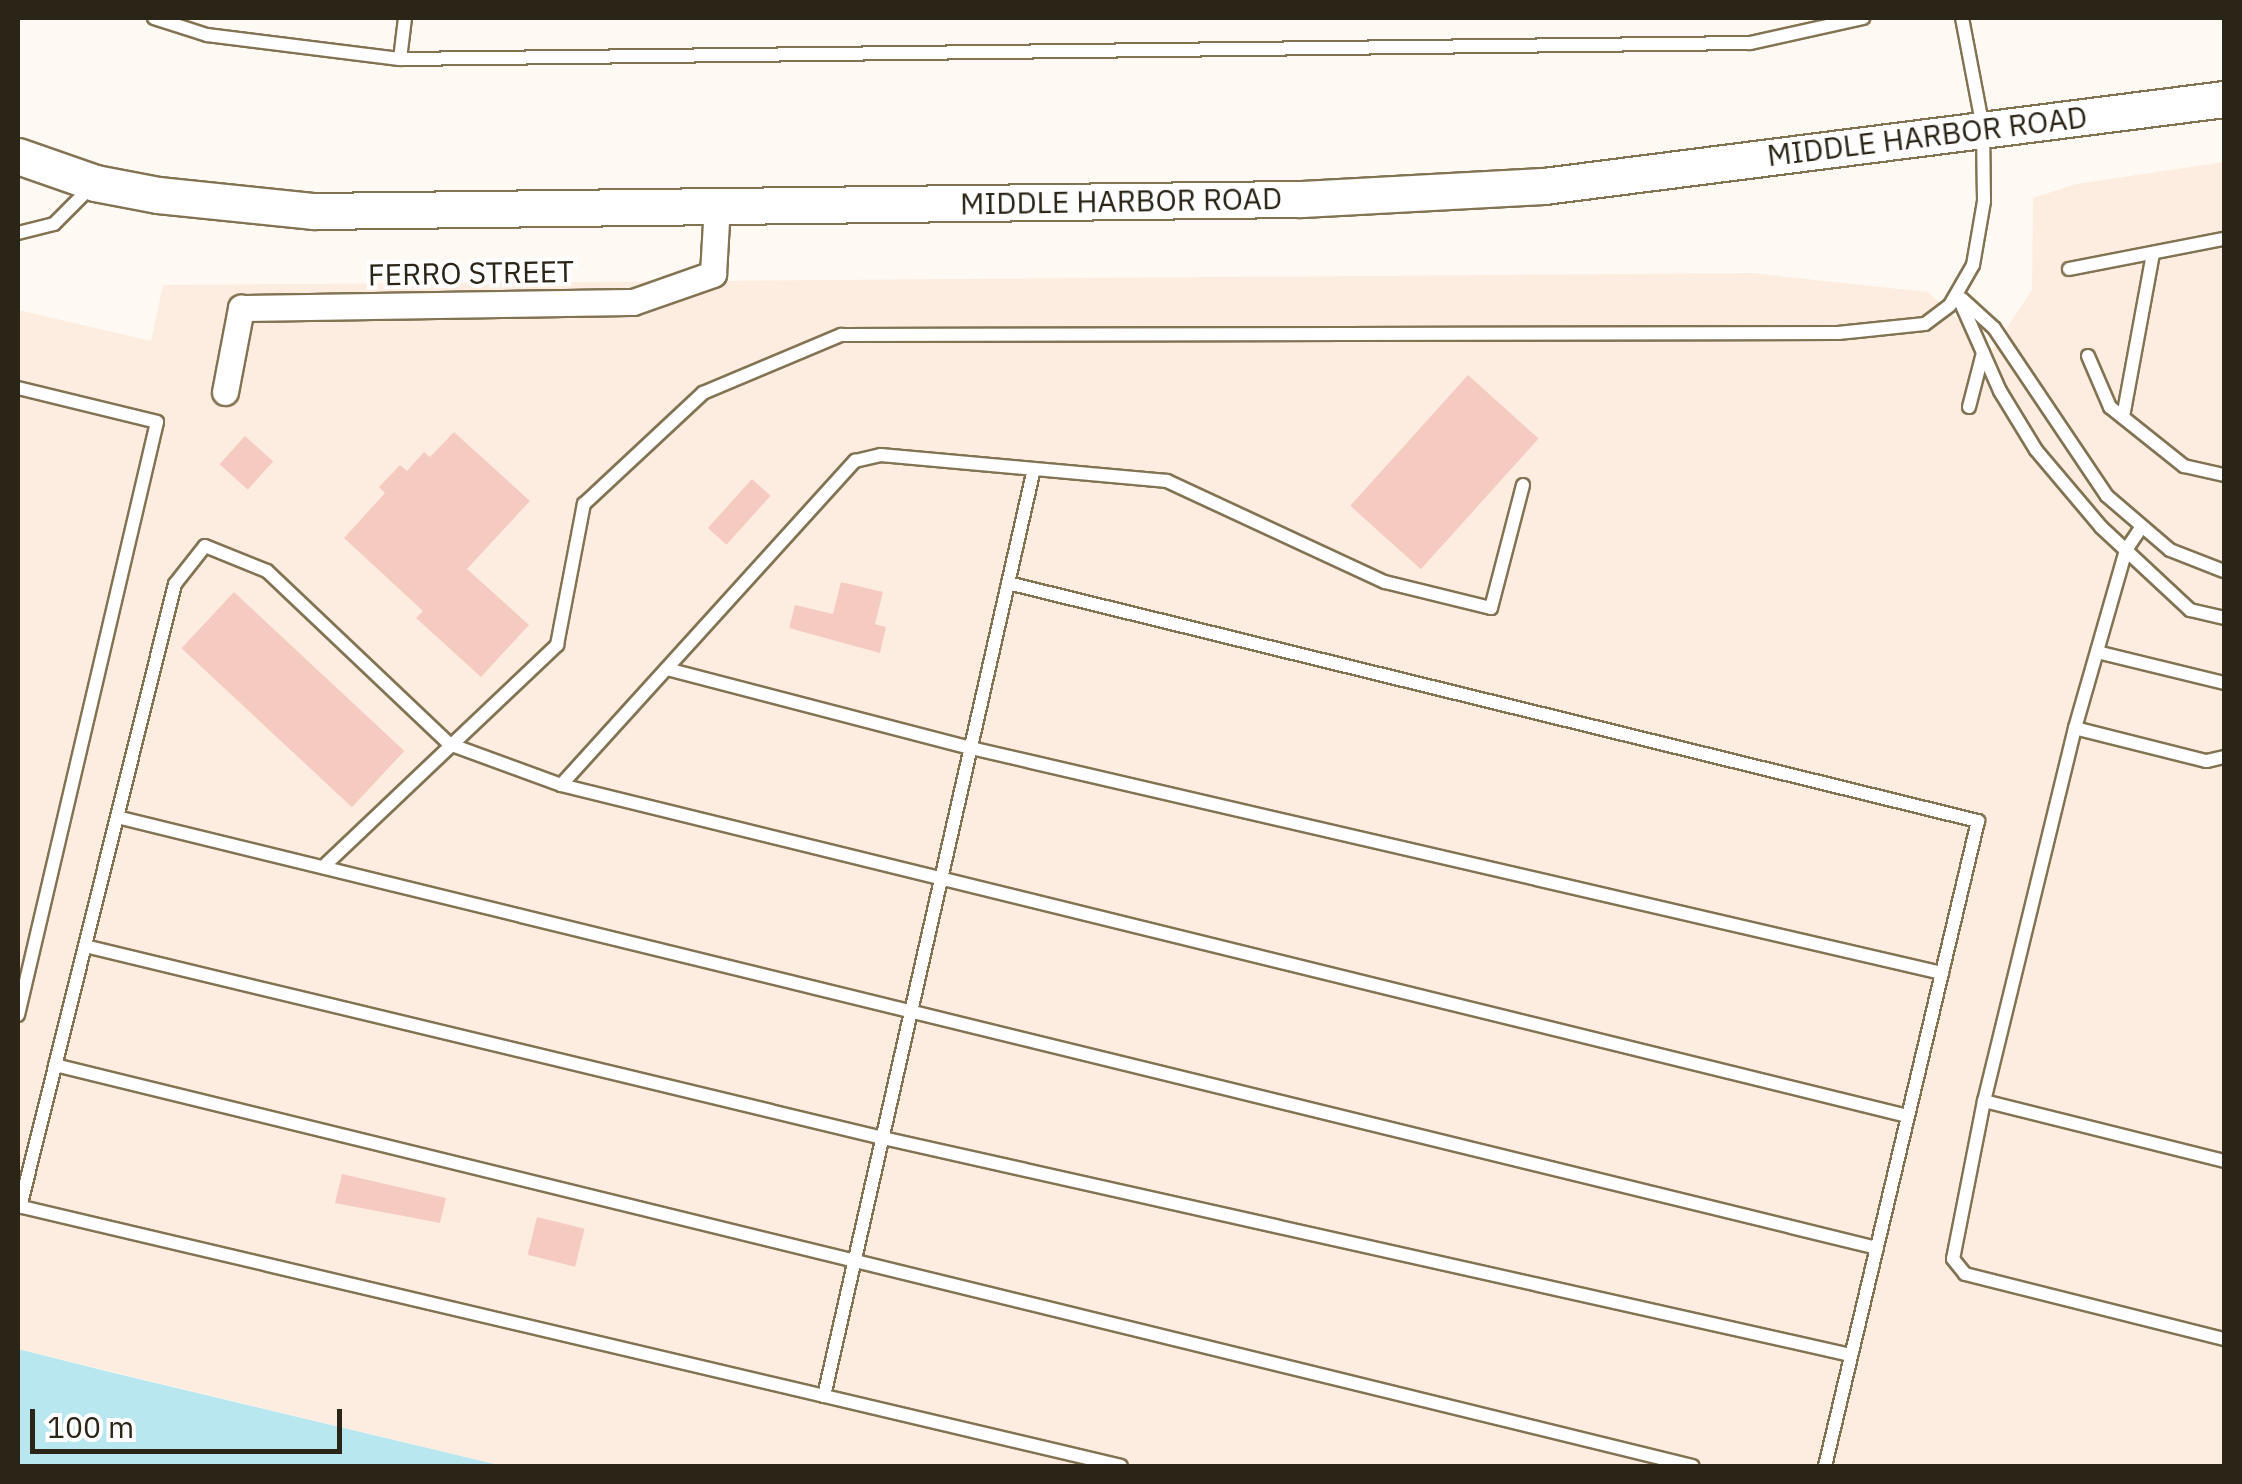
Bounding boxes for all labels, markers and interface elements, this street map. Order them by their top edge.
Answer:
street label: MIDDLE HARBOR ROAD [1765,99,2089,173]
street label: MIDDLE HARBOR ROAD [960,180,1282,222]
street label: FERRO STREET [368,253,574,293]
scale bar [35,1389,348,1451]
text: 100 m [47,1407,134,1446]

